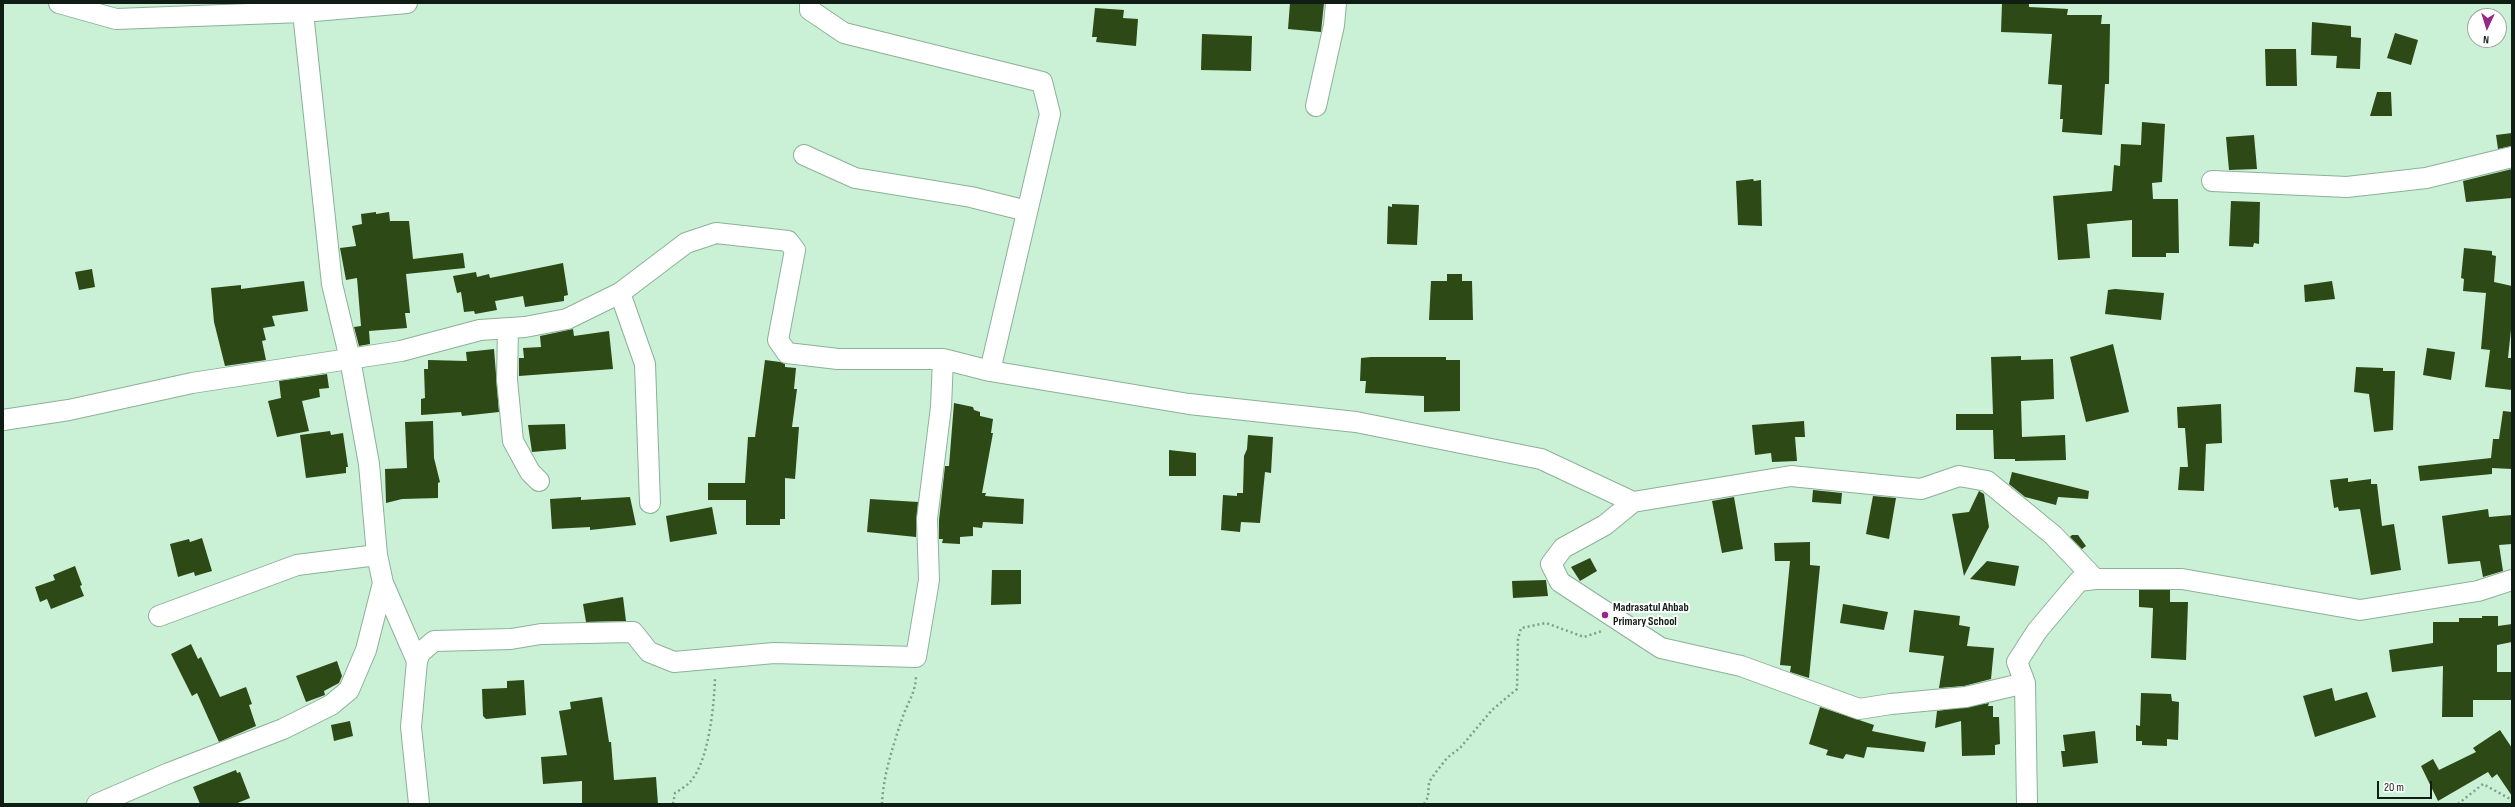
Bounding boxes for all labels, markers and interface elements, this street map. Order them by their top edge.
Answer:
north arrow [2467,8,2507,48]
text: N [2483,33,2490,46]
place label: Madrasatul Ahbab Primary School [1613,601,1689,629]
marker: Madrasatul Ahbab Primary School [1600,610,1610,620]
scale bar [2379,773,2434,799]
text: 20 m [2384,780,2404,795]

